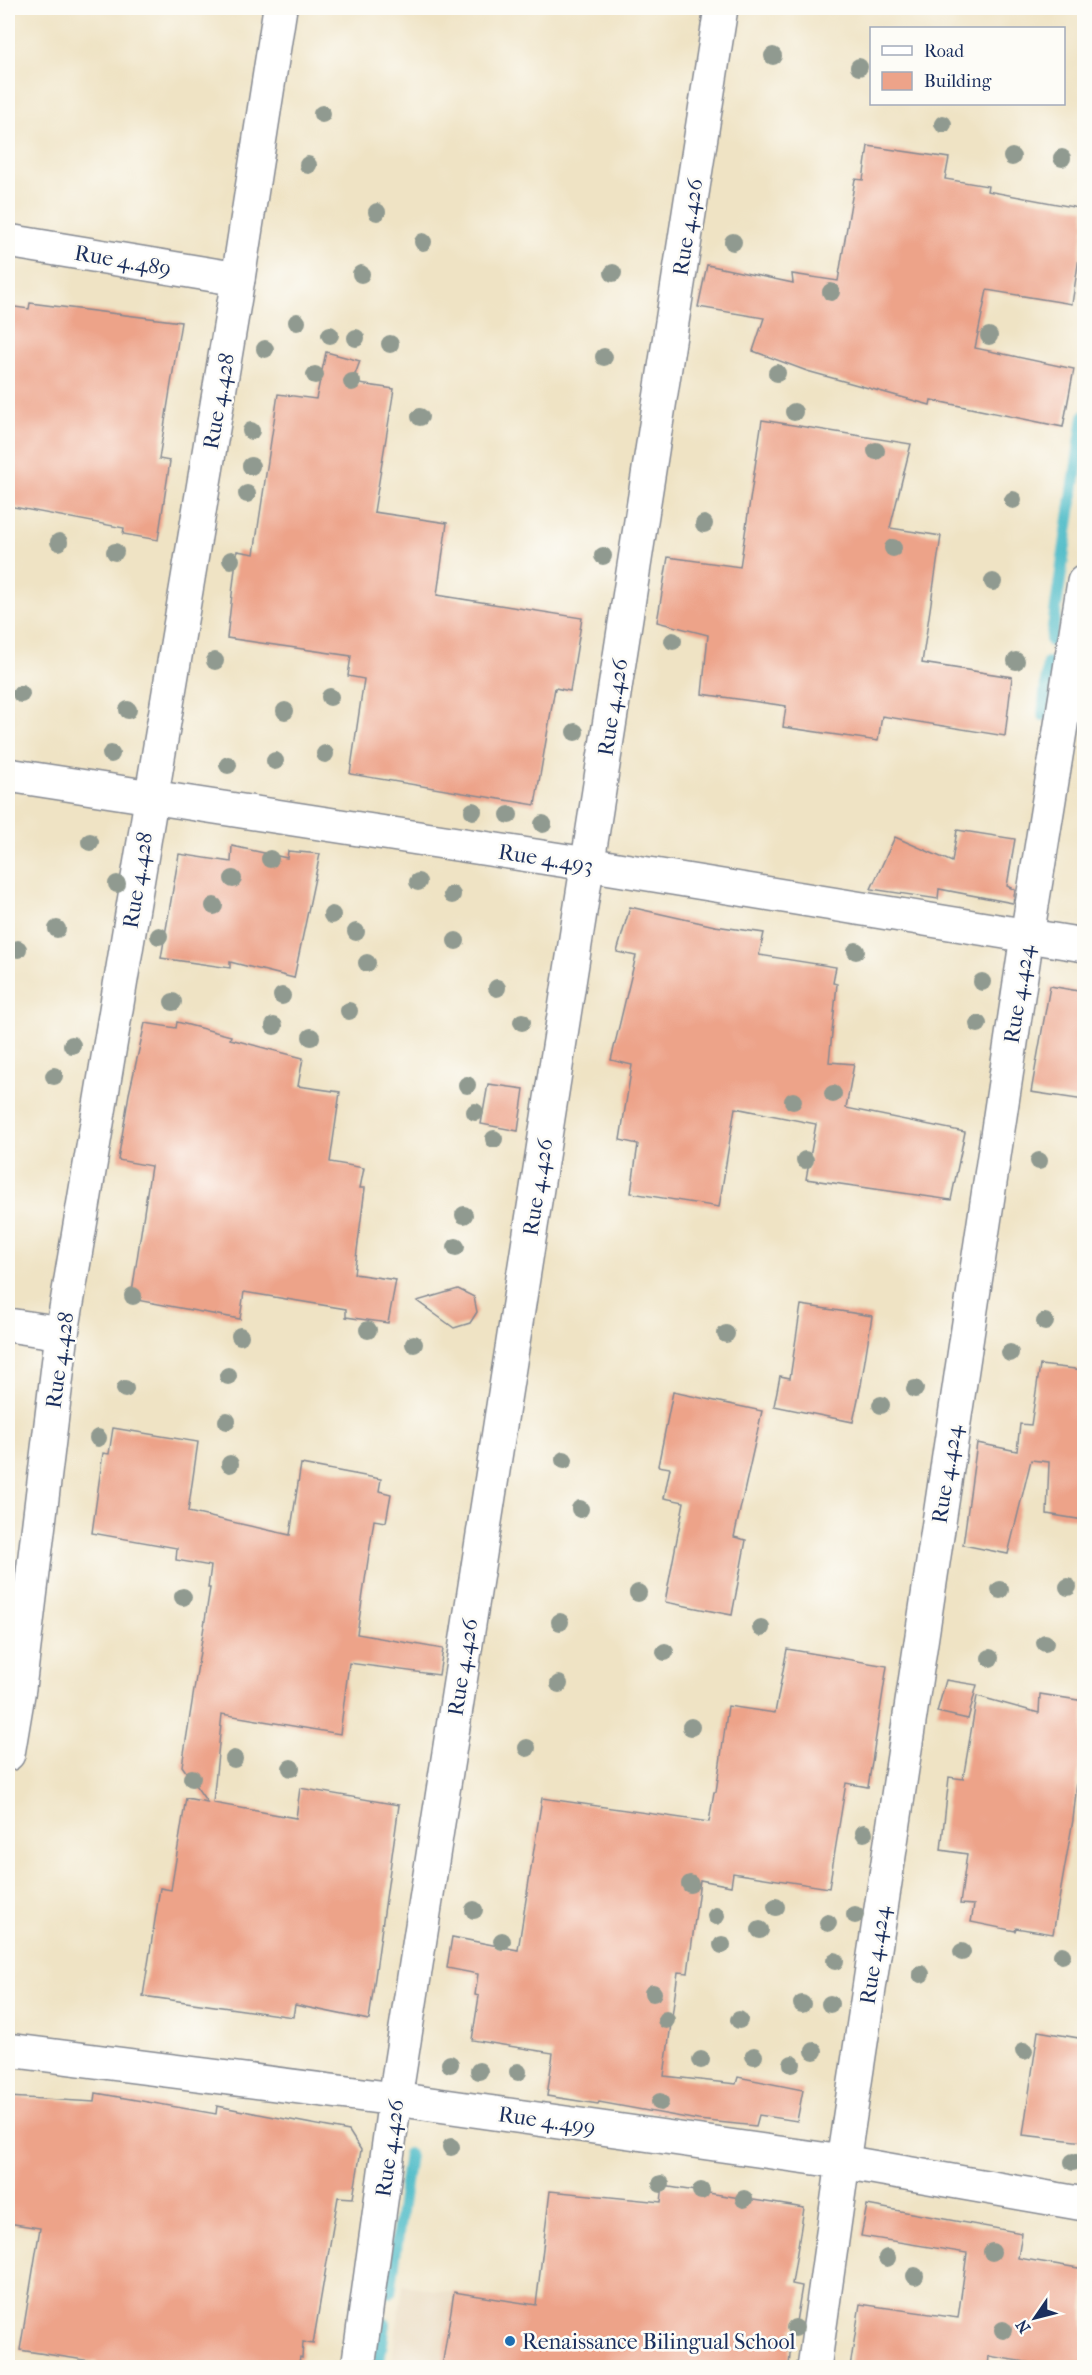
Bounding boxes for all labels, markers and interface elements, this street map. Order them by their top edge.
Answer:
legend [870,27,1065,105]
text: Road [924,41,964,62]
text: Building [924,71,992,92]
street label: Rue 4.426 [667,177,709,278]
street label: Rue 4.489 [73,240,173,282]
street label: Rue 4.428 [198,351,240,451]
street label: Rue 4.426 [592,657,634,758]
street label: Rue 4.428 [118,830,158,930]
street label: Rue 4.493 [497,839,595,879]
street label: Rue 4.424 [998,942,1040,1045]
street label: Rue 4.426 [517,1137,559,1238]
street label: Rue 4.428 [40,1310,80,1410]
street label: Rue 4.424 [926,1422,968,1525]
street label: Rue 4.426 [442,1617,484,1718]
street label: Rue 4.424 [854,1903,896,2006]
street label: Rue 4.426 [370,2098,410,2199]
street label: Rue 4.499 [497,2101,597,2141]
north arrow [1005,2288,1065,2348]
text: N [1011,2315,1034,2337]
place label: Renaissance Bilingual School [522,2329,796,2355]
marker: Renaissance Bilingual School [503,2334,517,2348]

